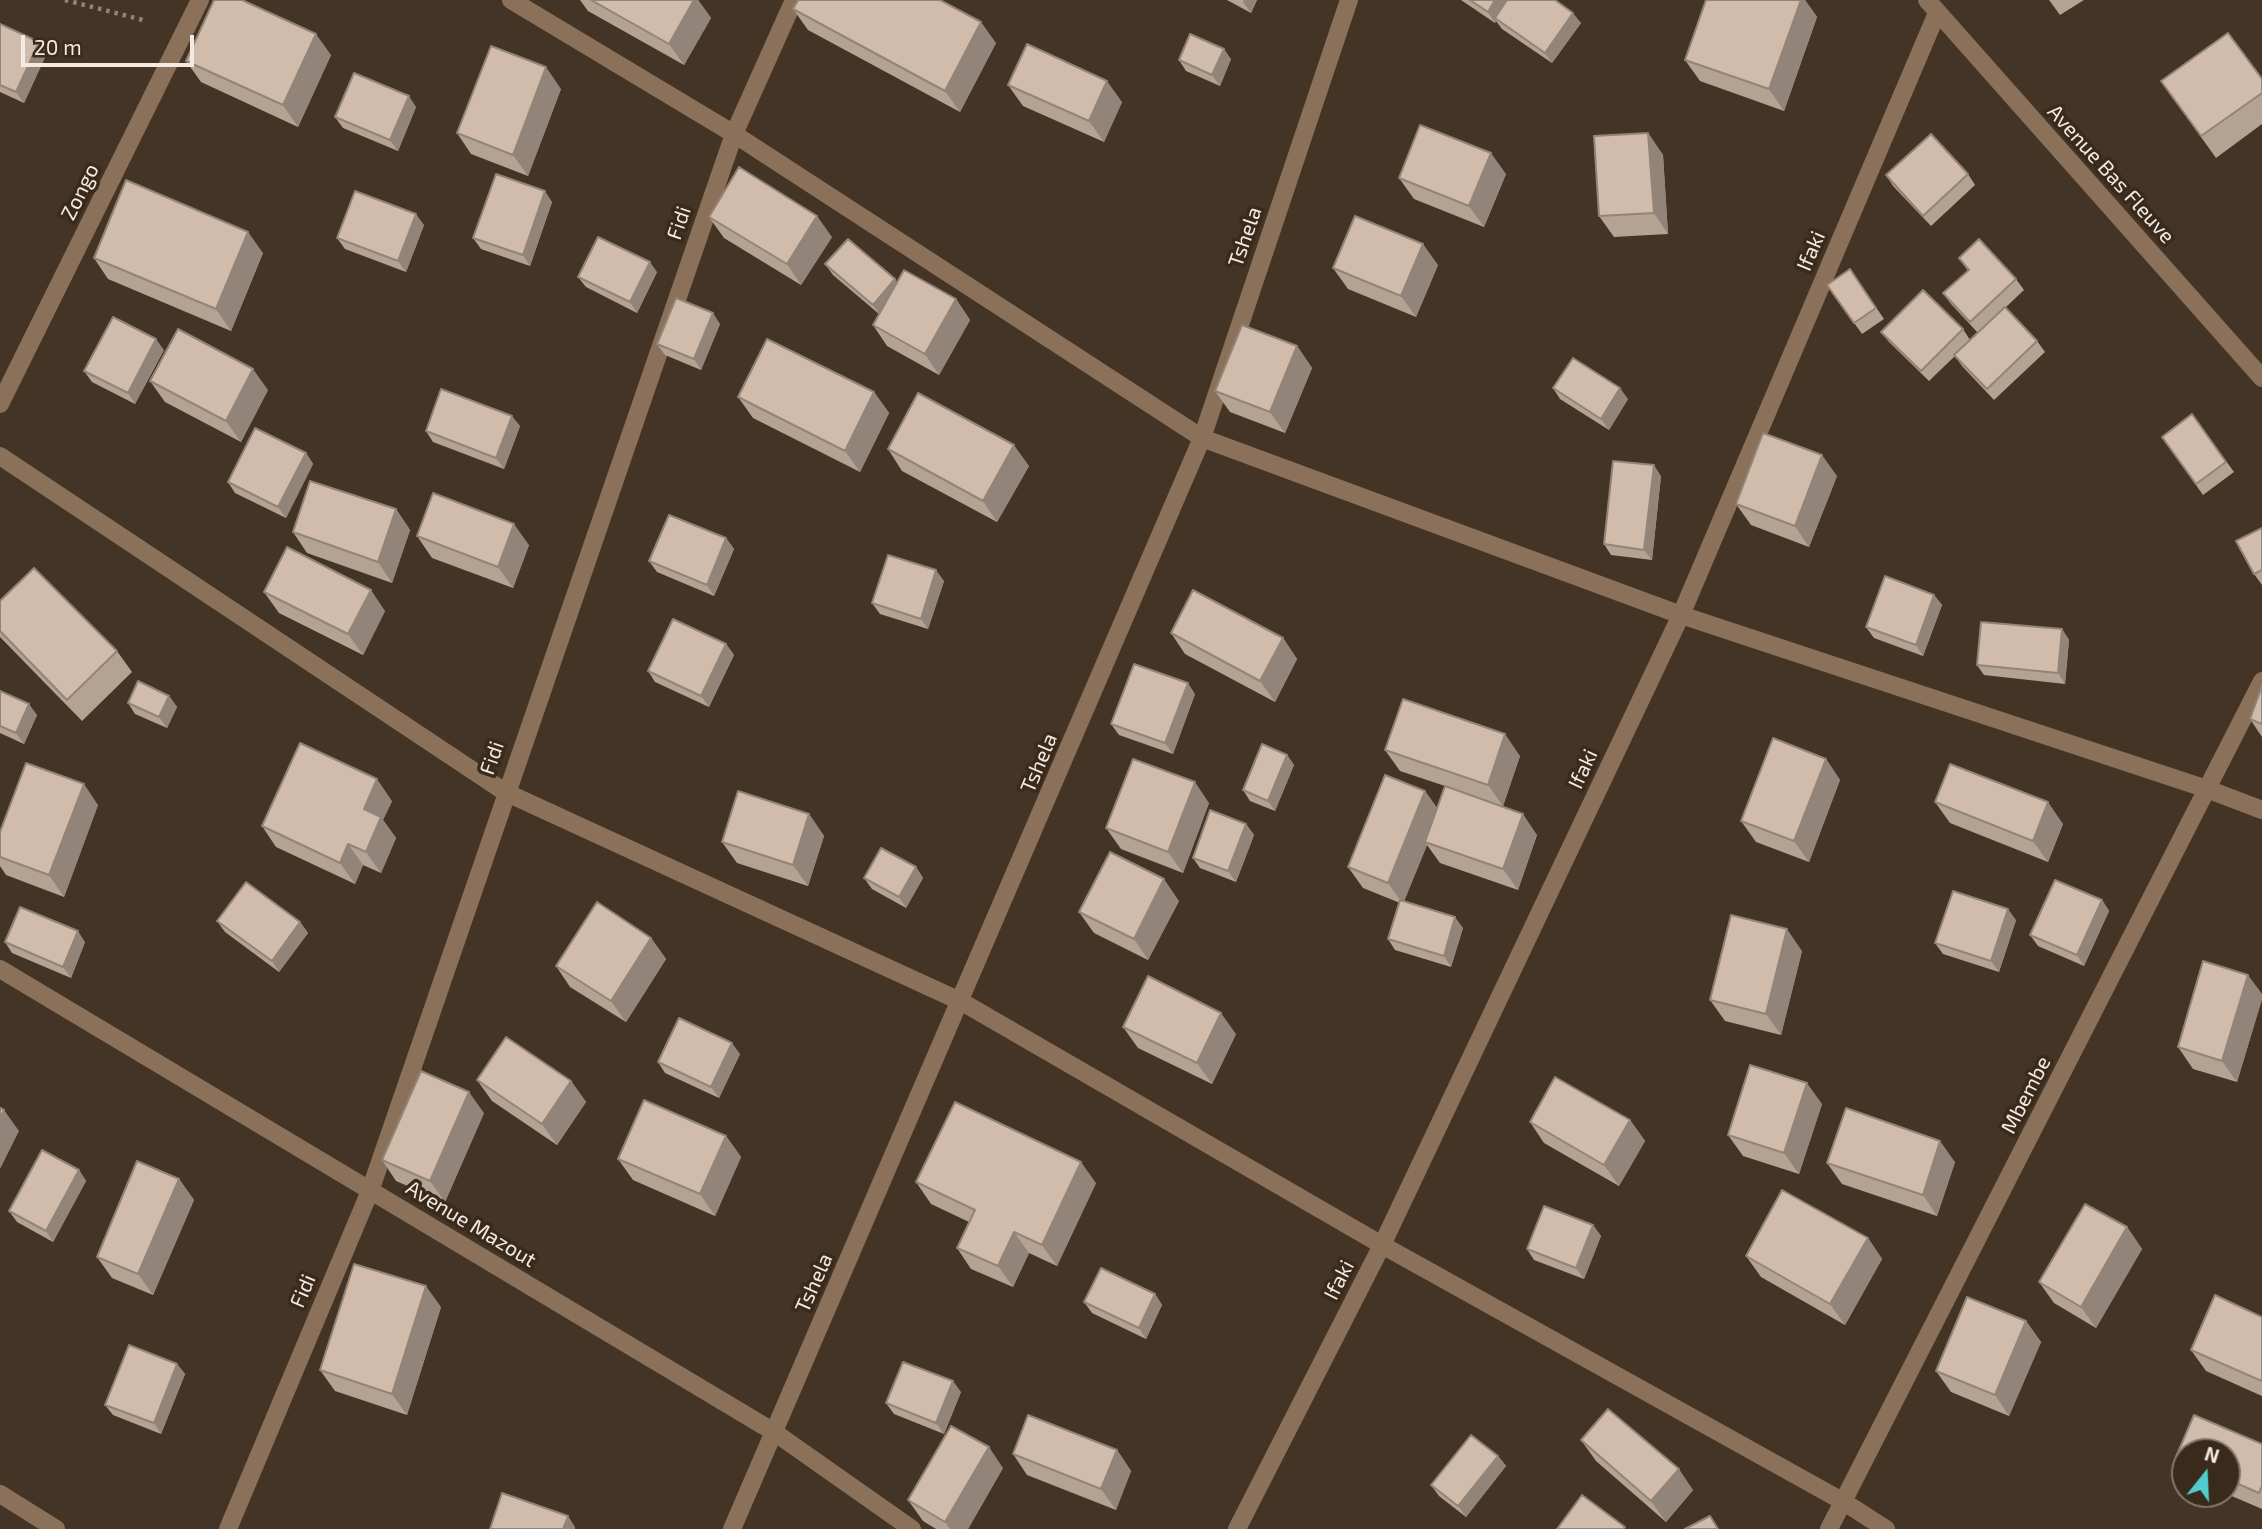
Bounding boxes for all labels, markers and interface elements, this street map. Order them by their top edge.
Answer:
scale bar [24,21,198,65]
text: 20 m [34,34,82,59]
street label: Avenue Bas Fleuve [2042,99,2180,249]
street label: Zongo [56,160,104,224]
street label: Fidi [662,203,696,243]
street label: Tshela [1223,204,1267,270]
street label: Ifaki [1791,227,1831,275]
street label: Tshela [1015,730,1063,796]
street label: Fidi [475,738,509,778]
street label: Ifaki [1563,745,1603,793]
street label: Mbembe [1996,1052,2056,1138]
street label: Avenue Mazout [401,1175,541,1273]
street label: Tshela [790,1250,838,1316]
street label: Ifaki [1318,1256,1360,1304]
street label: Fidi [285,1271,321,1311]
north arrow [2171,1438,2241,1508]
text: N [2202,1441,2222,1468]

